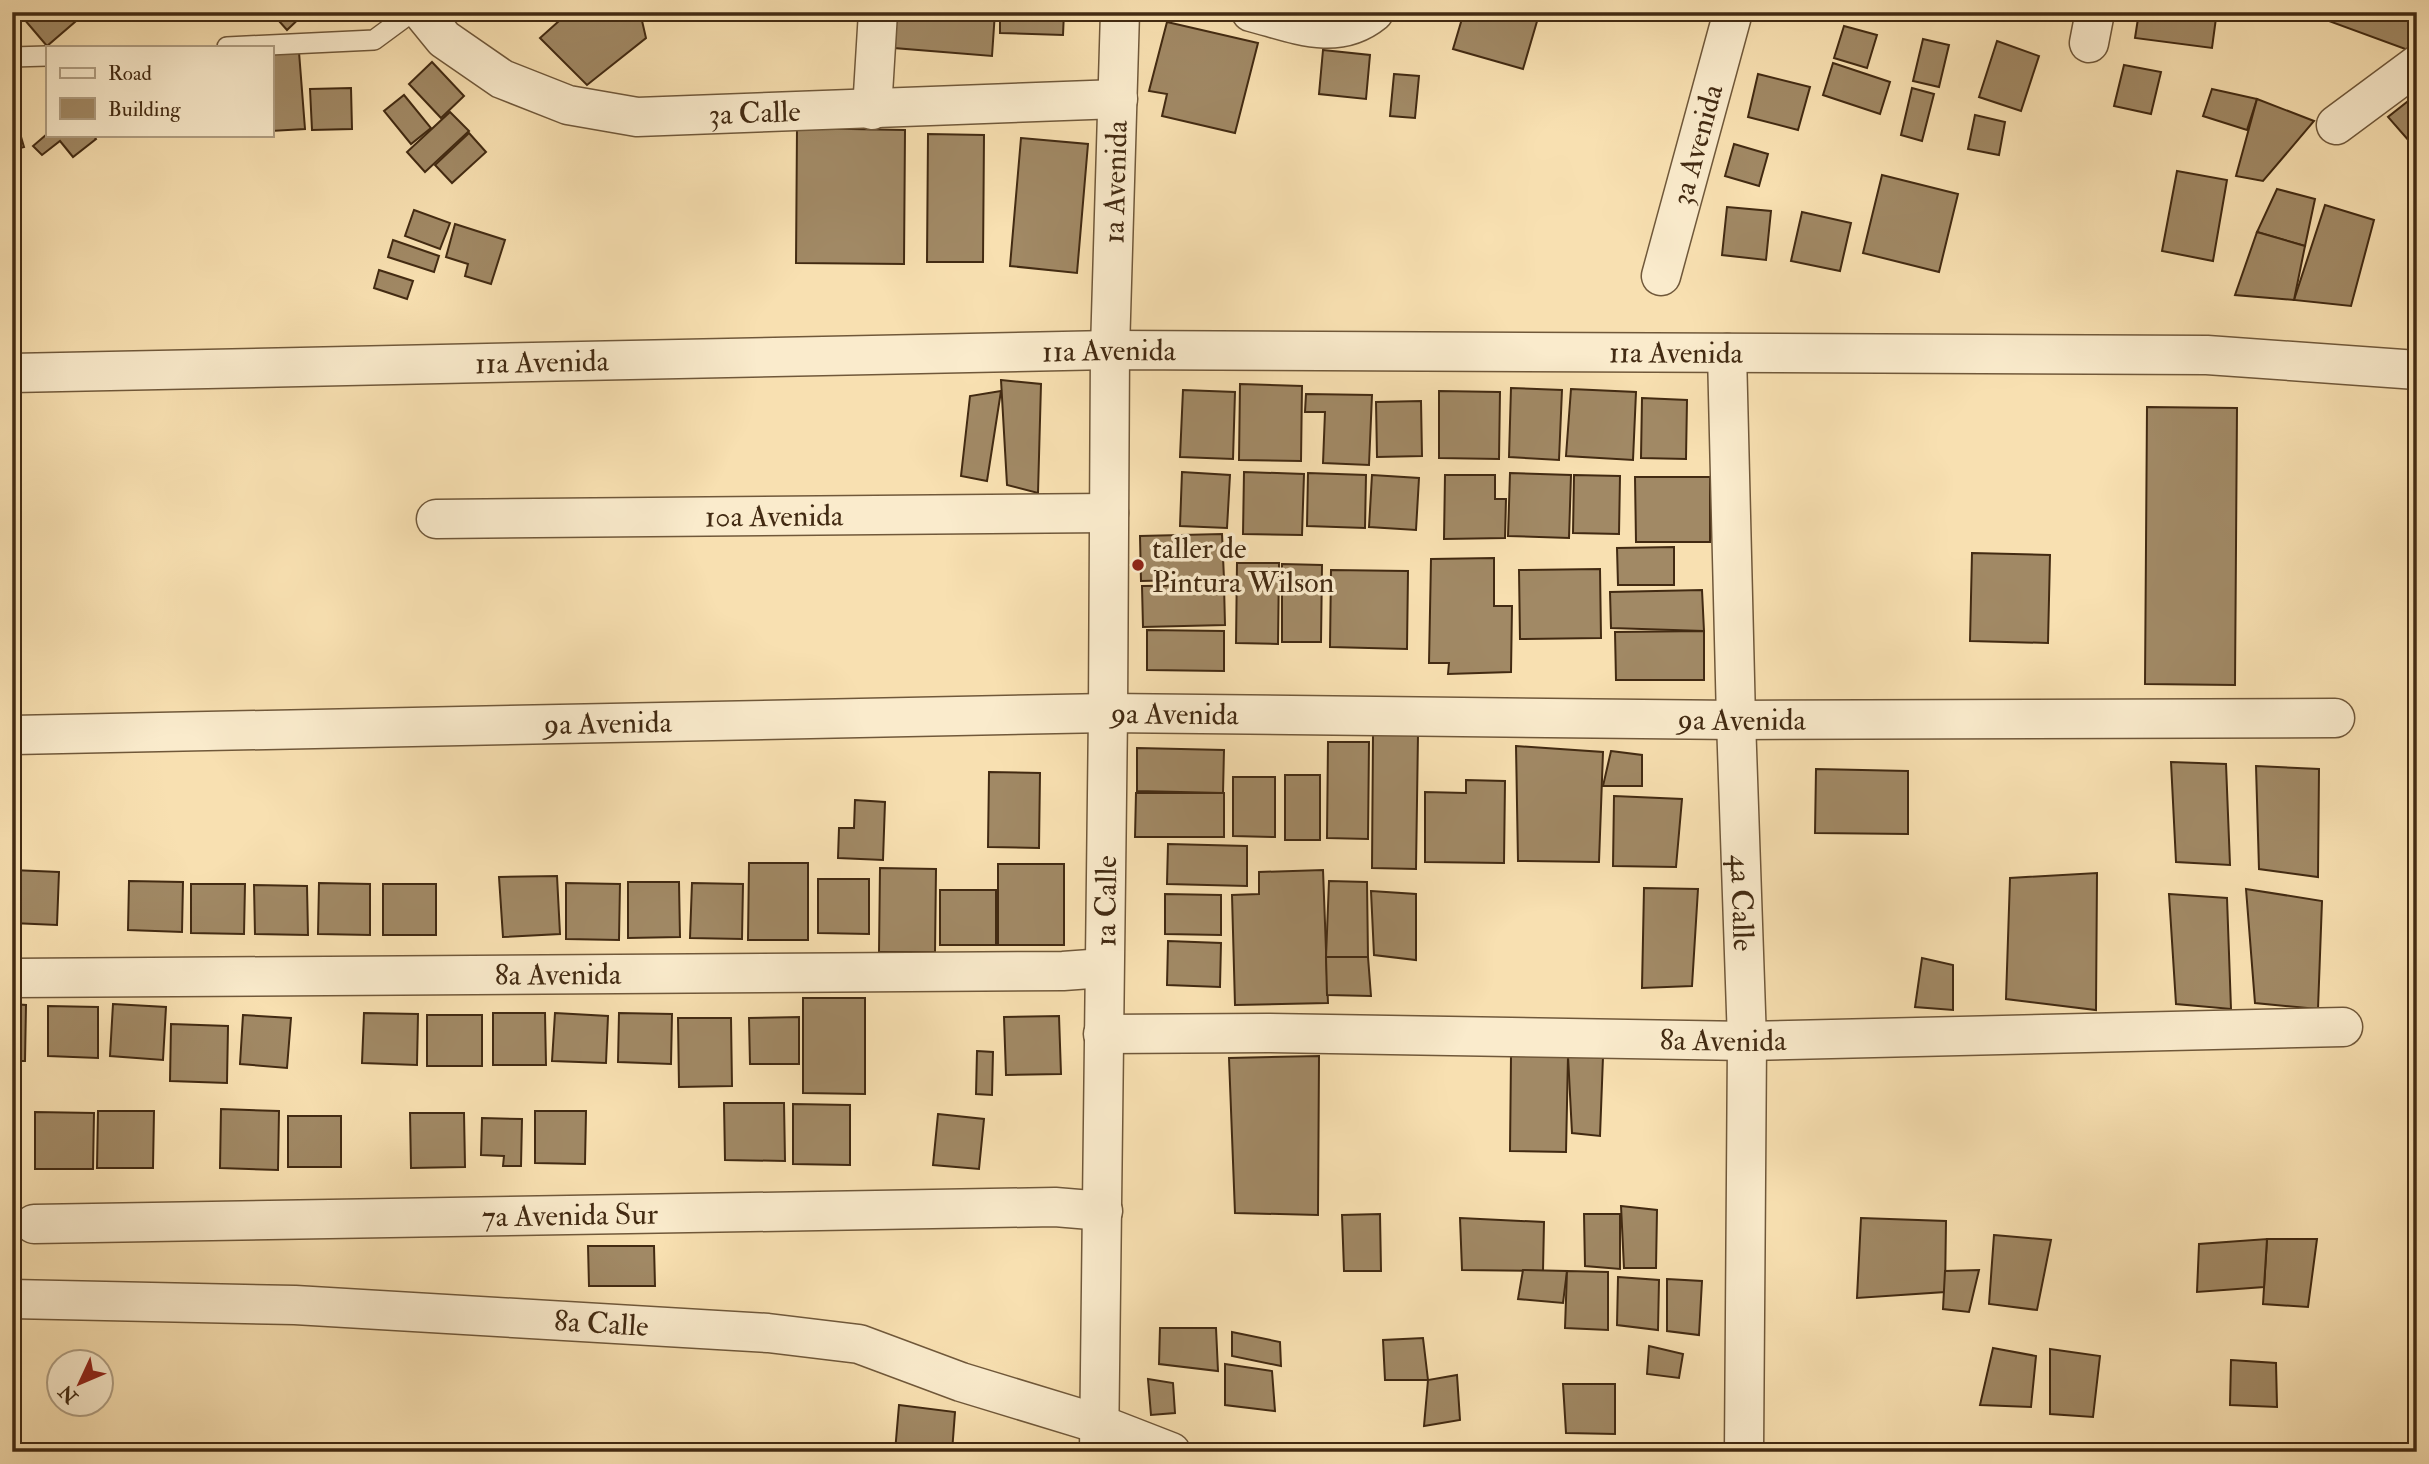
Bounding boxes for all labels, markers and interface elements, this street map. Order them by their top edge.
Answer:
legend [46,46,273,136]
text: Road [108,60,153,87]
street label: 3a Avenida [1663,79,1731,210]
street label: 3a Calle [708,92,801,133]
text: Building [108,96,181,123]
street label: 1a Avenida [1095,119,1135,244]
street label: 11a Avenida [1041,331,1177,370]
street label: 11a Avenida [1609,334,1744,371]
street label: 11a Avenida [474,342,610,382]
street label: 10a Avenida [705,497,844,535]
place label: taller de Pintura Wilson [1152,530,1334,601]
marker: taller de Pintura Wilson [1130,557,1146,573]
street label: 9a Avenida [1109,695,1240,733]
street label: 9a Avenida [1676,701,1806,739]
street label: 9a Avenida [541,703,673,743]
street label: 4a Calle [1722,854,1762,952]
street label: 1a Calle [1087,855,1125,947]
street label: 8a Avenida [494,955,622,993]
street label: 8a Avenida [1659,1021,1787,1060]
street label: 7a Avenida Sur [482,1195,658,1235]
street label: 8a Calle [553,1302,650,1344]
north arrow [46,1348,116,1418]
text: N [53,1379,84,1409]

